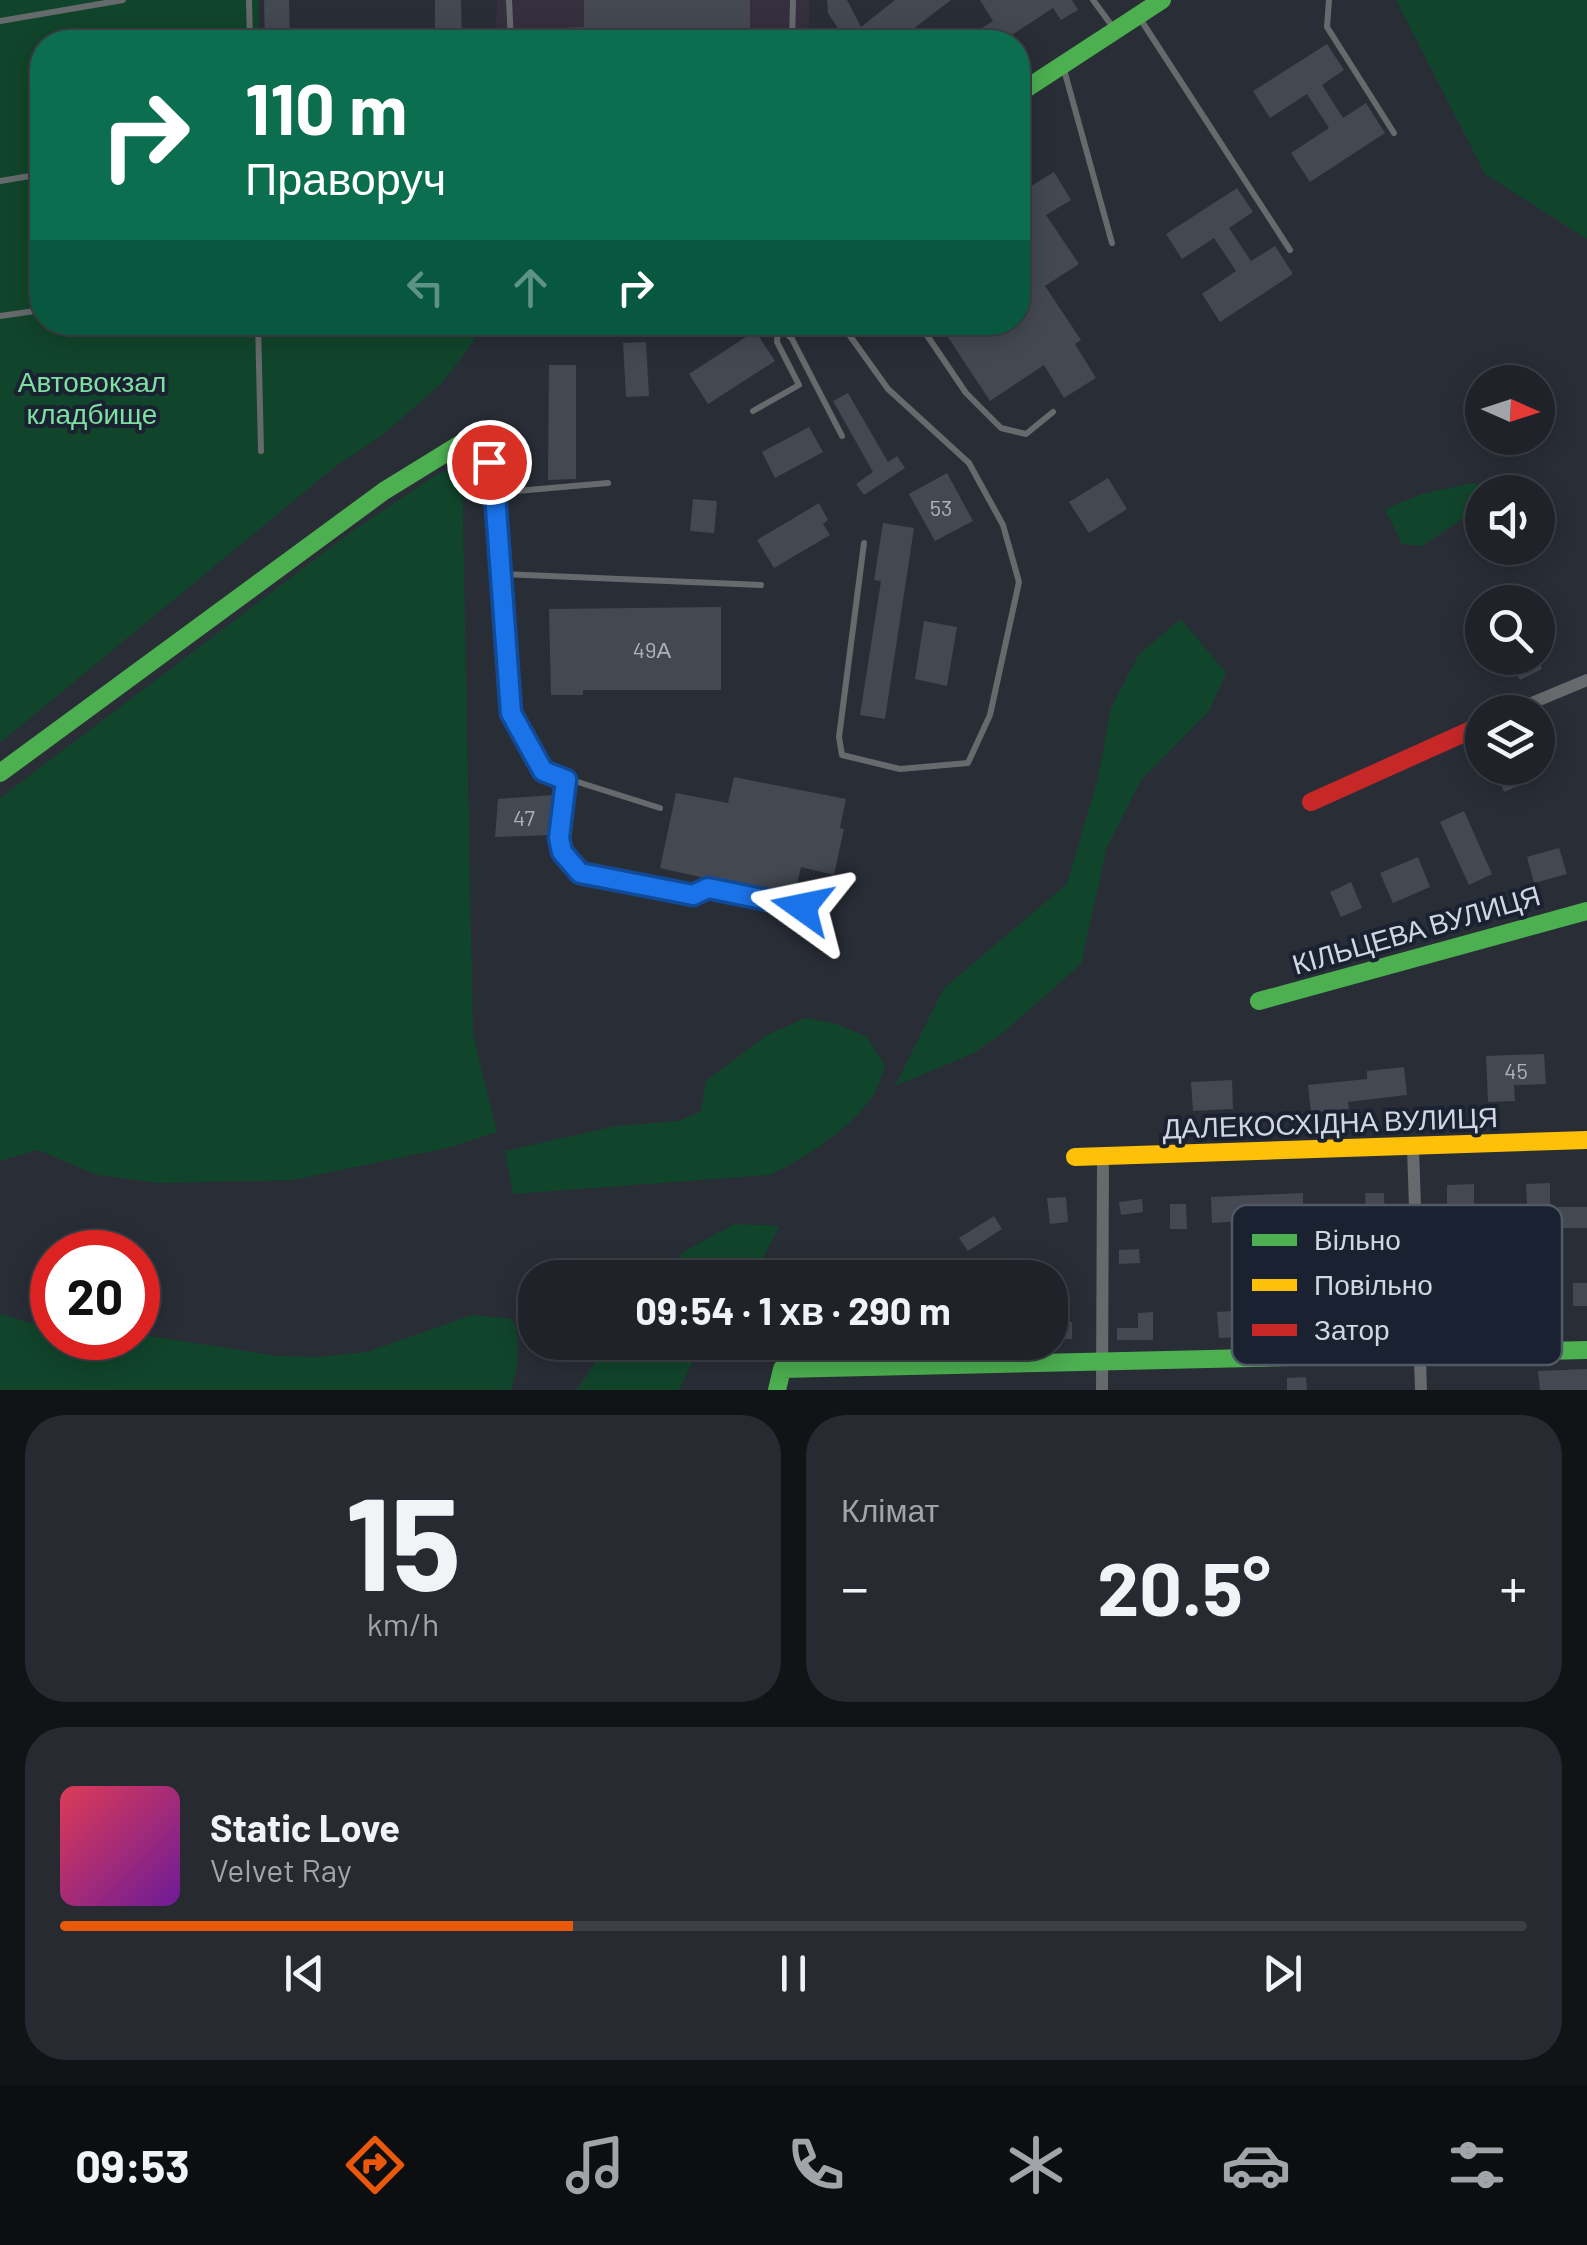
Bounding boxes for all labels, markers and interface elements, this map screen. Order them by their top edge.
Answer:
text: 110 m [245,65,407,149]
icon: right [80,70,210,200]
text: Праворуч [245,150,446,204]
icon: left [398,260,453,315]
icon: ahead [503,260,558,315]
icon: right [608,260,663,315]
park label: Автовокзал кладбище [18,364,166,430]
north arrow [1465,365,1555,455]
map controls [1465,365,1555,785]
pin [447,420,532,505]
icon: arrive [462,435,517,490]
button: sound [1465,475,1555,565]
house number: 53 [930,494,952,520]
button: search [1465,585,1555,675]
house number: 49А [633,636,671,662]
button: layers [1465,695,1555,785]
house number: 47 [513,804,535,830]
position arrow [750,855,854,959]
street label: КІЛЬЦЕВА ВУЛИЦЯ [1288,877,1544,981]
house number: 45 [1504,1057,1528,1083]
street label: ДАЛЕКОСХІДНА ВУЛИЦЯ [1162,1099,1498,1145]
legend [1232,1205,1562,1365]
text: Вільно [1314,1222,1401,1256]
speed limit sign: 20 [30,1230,160,1360]
text: Повільно [1314,1267,1433,1301]
text: 09:54 · 1 хв · 290 m [635,1287,951,1333]
text: Затор [1314,1312,1390,1346]
text: 15 [345,1461,461,1617]
text: Клімат [841,1490,939,1528]
text: 20.5° [1097,1541,1271,1631]
text: − [841,1553,869,1619]
text: + [1499,1553,1527,1619]
text: km/h [367,1604,439,1642]
text: Static Love [210,1804,400,1850]
text: Velvet Ray [210,1850,352,1888]
icon: previous [277,1946,332,2001]
icon: pause [766,1946,821,2001]
icon: next [1255,1946,1310,2001]
icon: directions [340,2130,410,2200]
icon: music [560,2130,630,2200]
icon: phone [781,2130,851,2200]
icon: climate [1001,2130,1071,2200]
icon: car [1221,2130,1291,2200]
icon: filters [1442,2130,1512,2200]
text: 09:53 [75,2138,190,2192]

